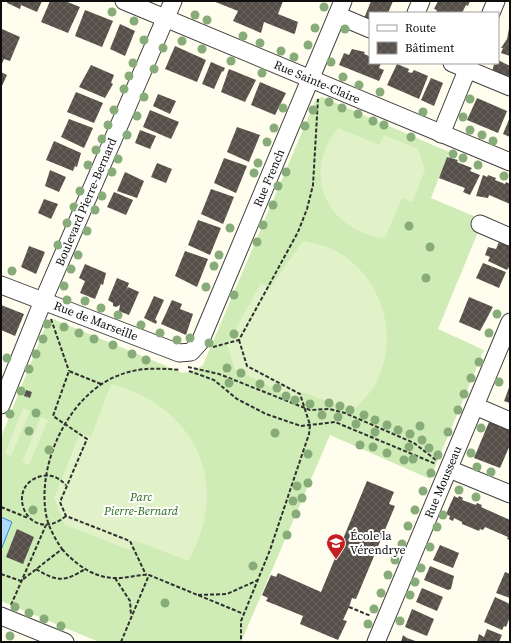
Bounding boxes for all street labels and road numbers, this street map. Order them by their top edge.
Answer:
street label: Rue Sainte-Claire [271,57,363,107]
street label: Boulevard Pierre-Bernard [52,135,120,269]
street label: Rue French [250,147,288,209]
street label: Rue de Marseille [52,298,140,344]
street label: Rue Mousseau [421,443,465,521]

